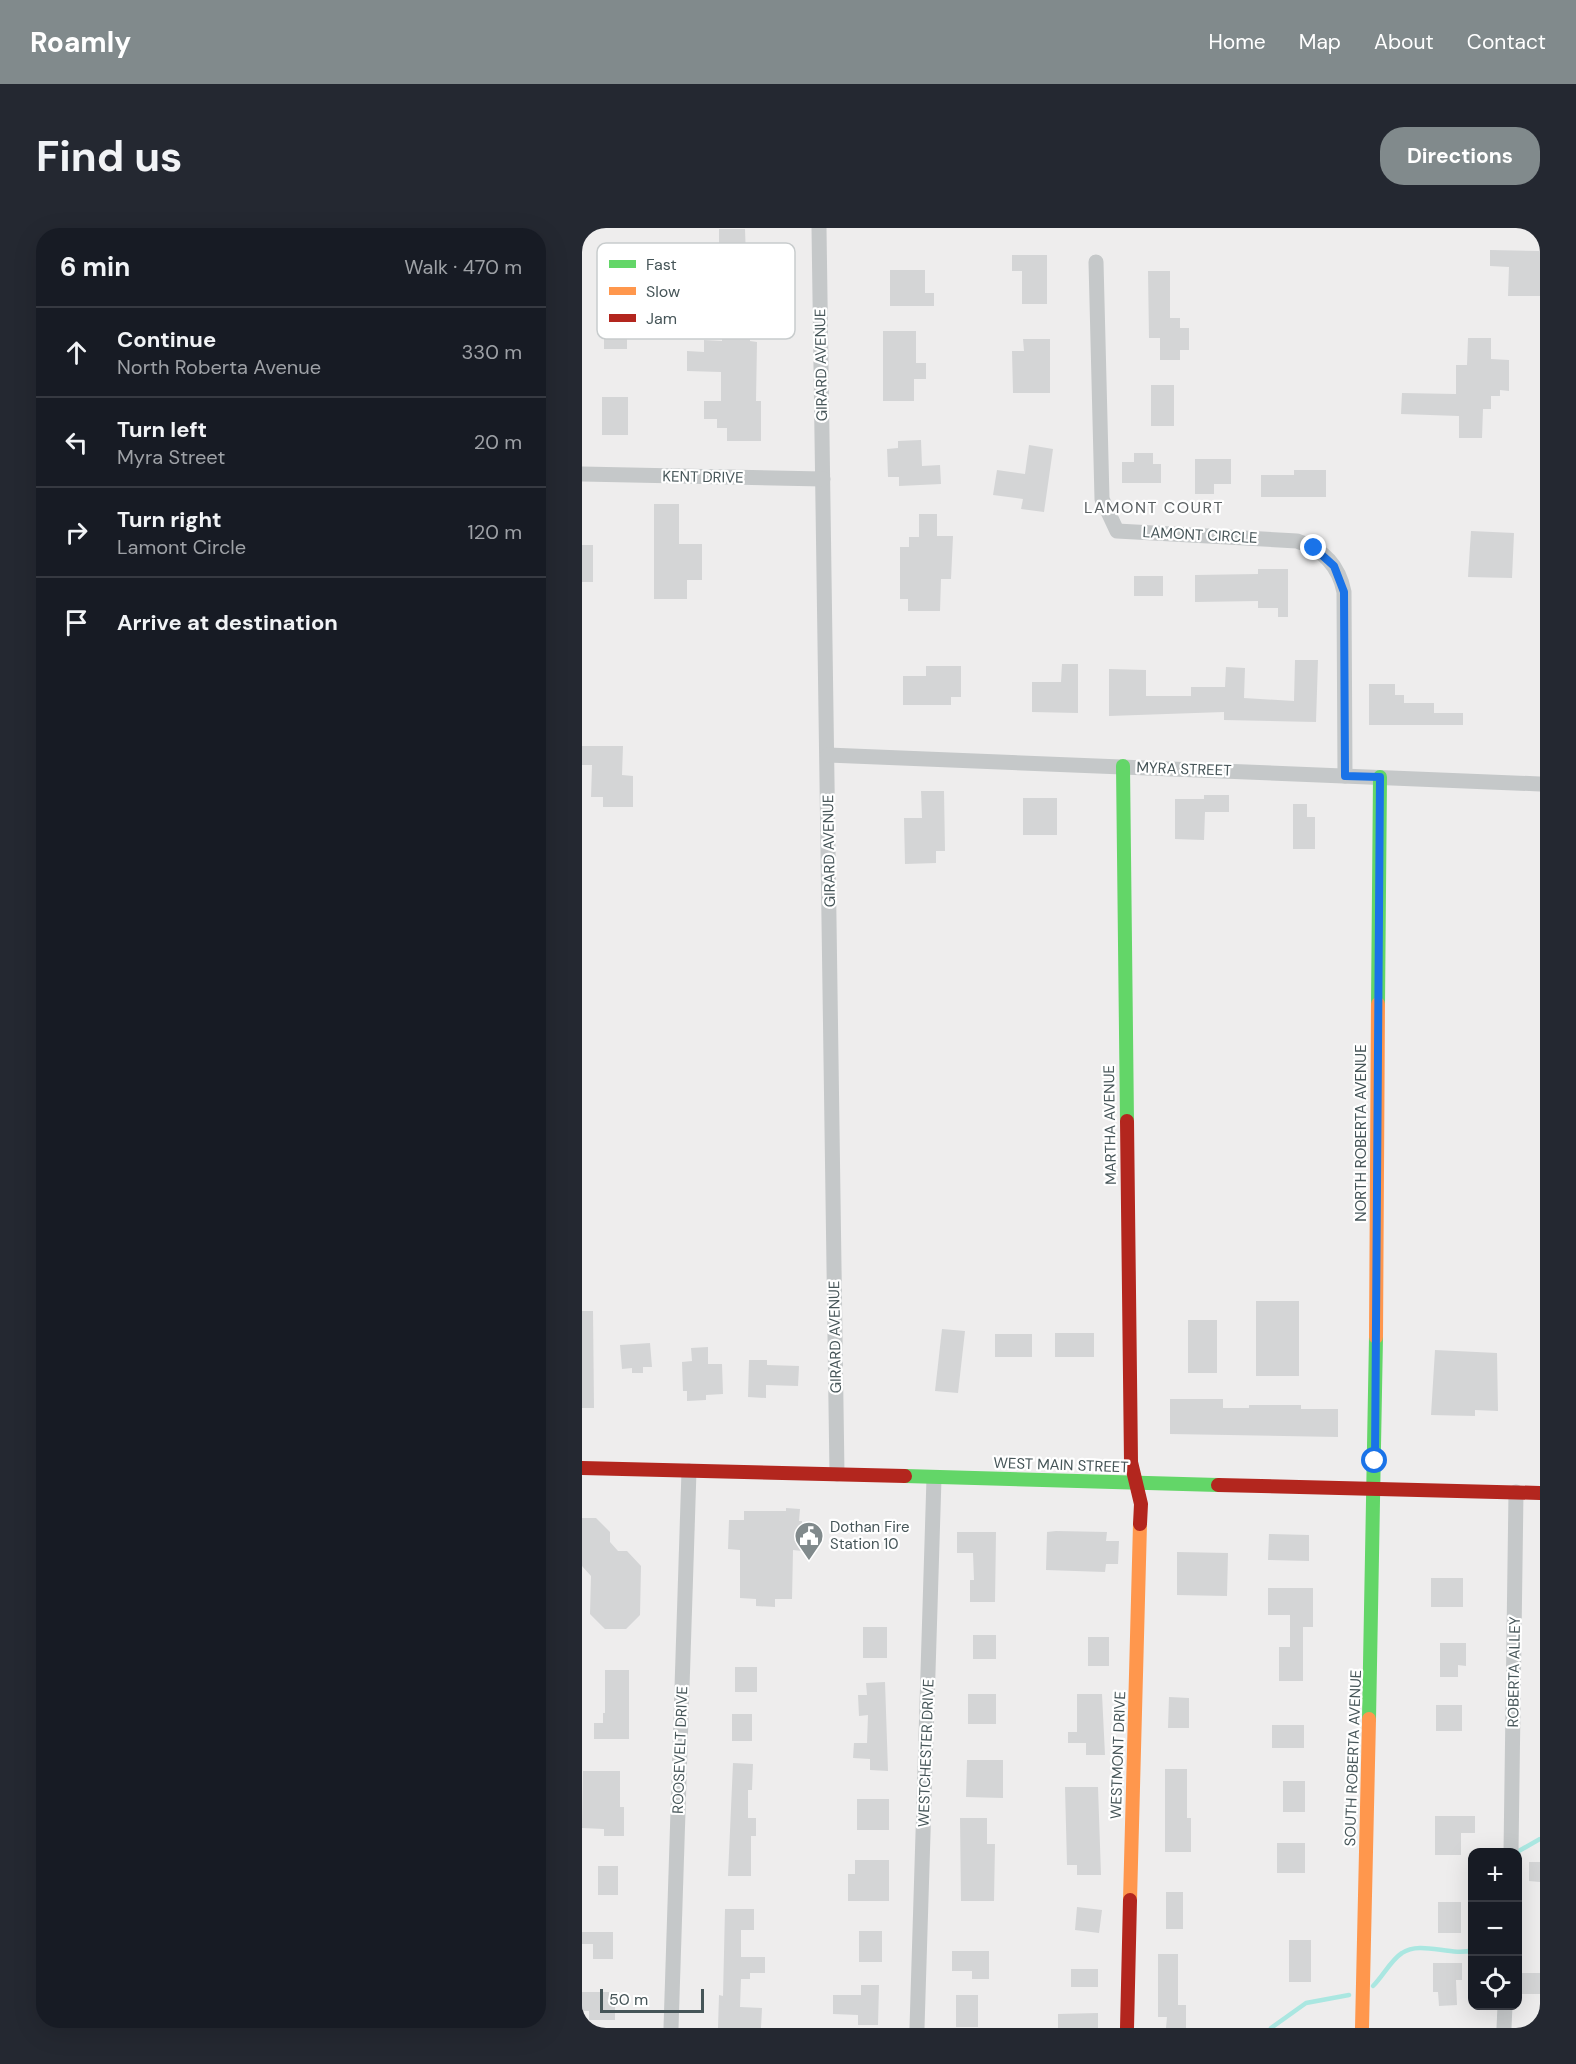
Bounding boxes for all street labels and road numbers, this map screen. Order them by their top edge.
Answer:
street label: GIRARD AVENUE [810,309,832,421]
street label: KENT DRIVE [662,466,744,488]
street label: LAMONT CIRCLE [1142,522,1258,548]
street label: MYRA STREET [1136,757,1232,781]
street label: GIRARD AVENUE [818,795,840,907]
street label: NORTH ROBERTA AVENUE [1351,1044,1371,1222]
street label: MARTHA AVENUE [1099,1065,1121,1185]
street label: GIRARD AVENUE [824,1281,846,1393]
street label: WEST MAIN STREET [993,1453,1129,1477]
street label: ROBERTA ALLEY [1503,1616,1525,1728]
street label: SOUTH ROBERTA AVENUE [1340,1669,1366,1847]
street label: WESTCHESTER DRIVE [913,1679,939,1827]
street label: ROOSEVELT DRIVE [668,1686,692,1814]
street label: WESTMONT DRIVE [1106,1691,1130,1819]

